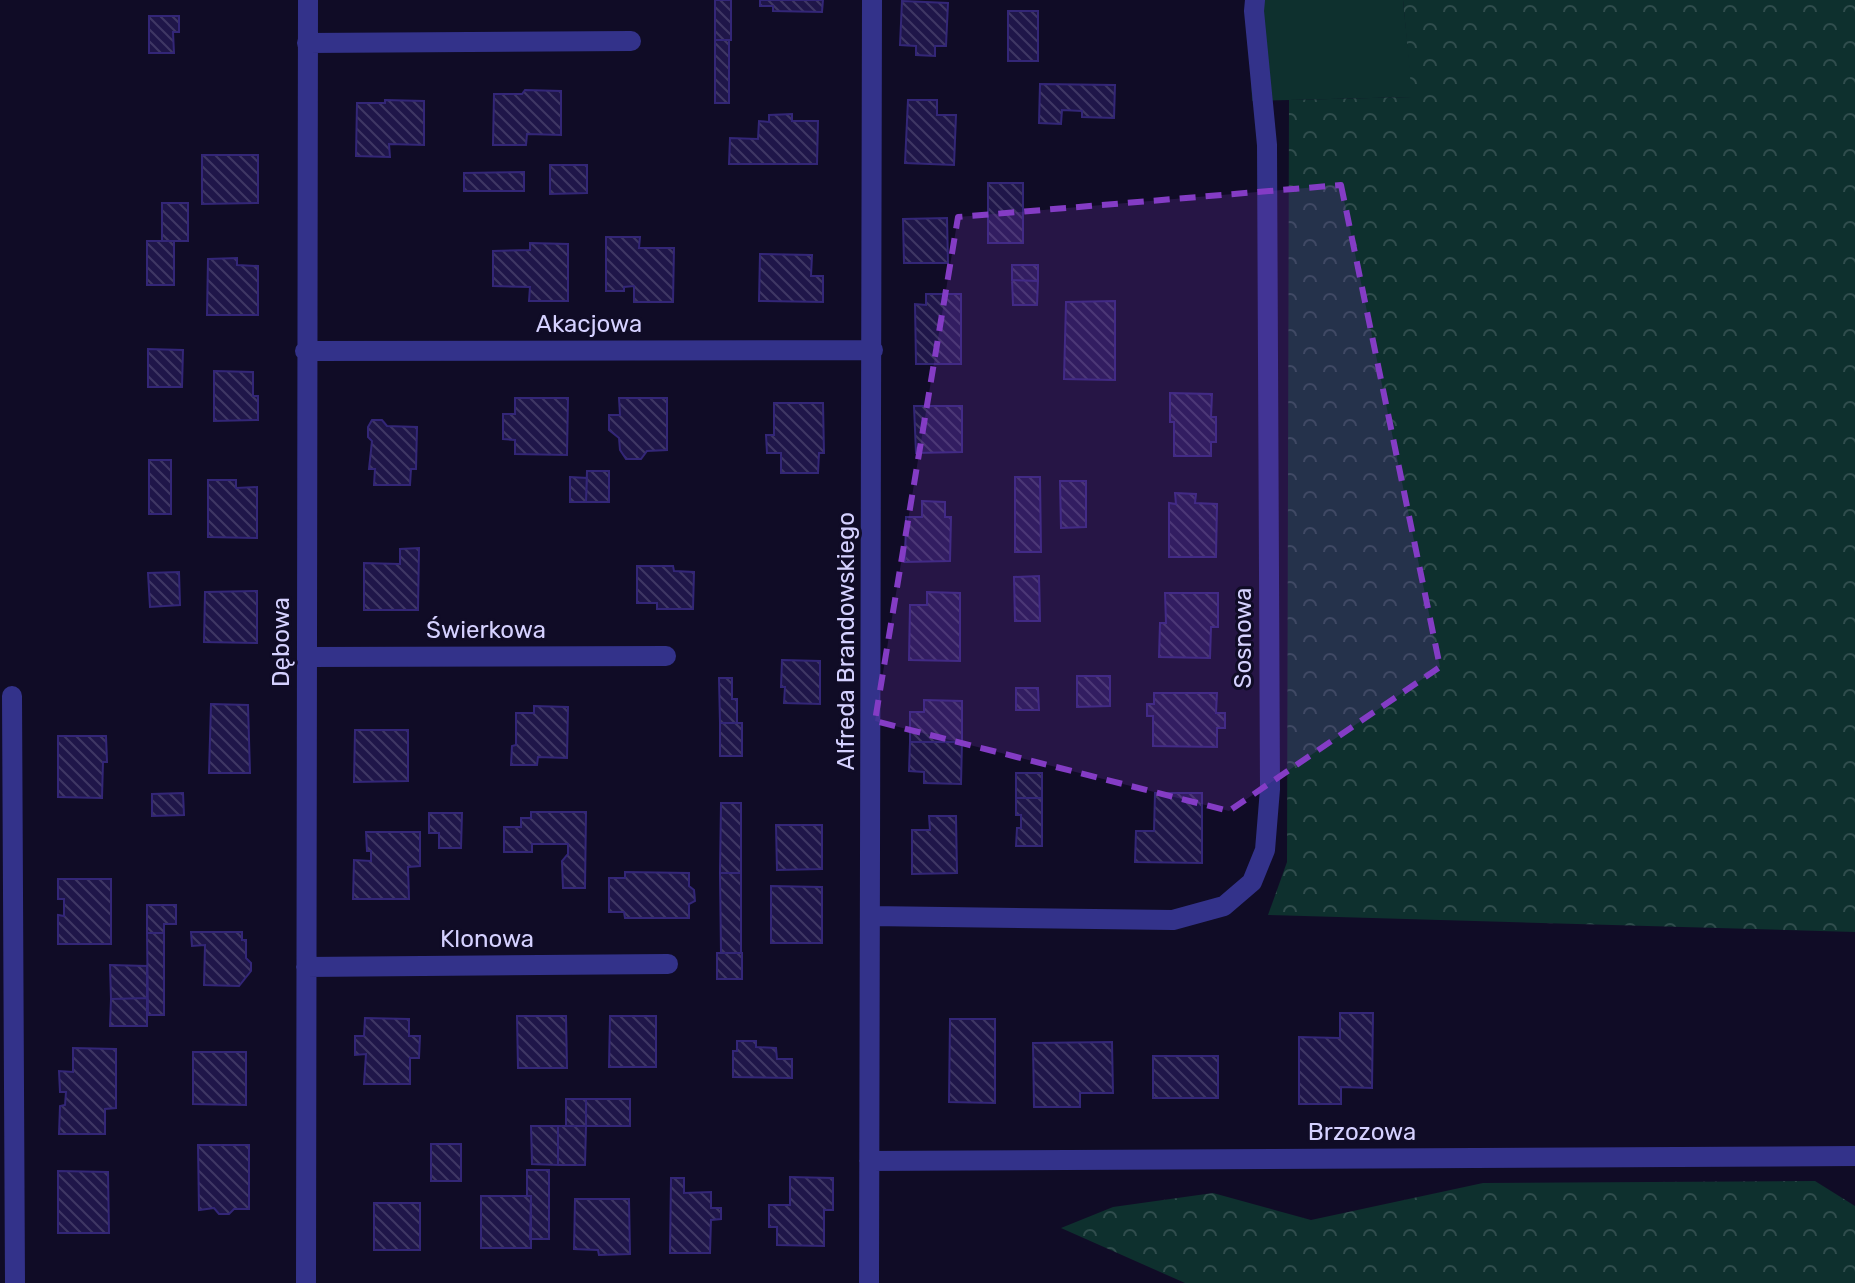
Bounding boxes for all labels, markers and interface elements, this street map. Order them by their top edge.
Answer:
street label: Akacjowa [536,310,642,338]
street label: Alfreda Brandowskiego [832,512,860,770]
street label: Sosnowa [1229,587,1257,689]
street label: Dębowa [267,597,295,687]
street label: Świerkowa [426,616,546,644]
street label: Klonowa [440,925,534,953]
street label: Brzozowa [1308,1118,1416,1146]

